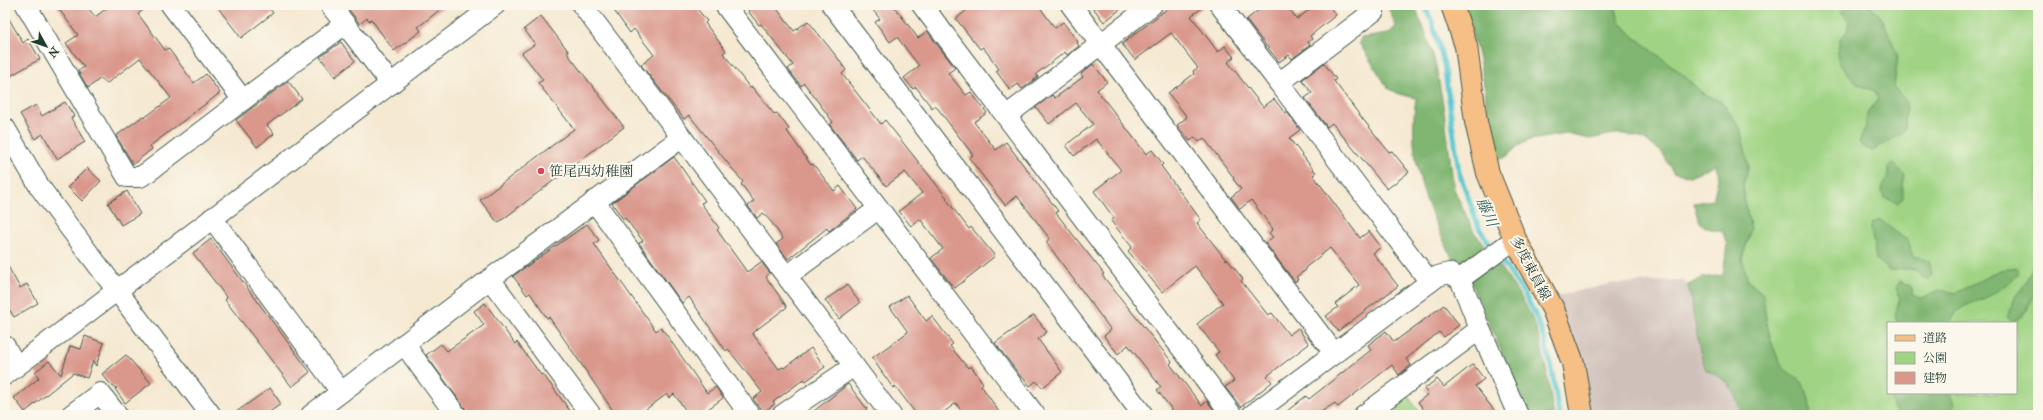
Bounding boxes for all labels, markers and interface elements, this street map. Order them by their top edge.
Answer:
north arrow [26,26,66,66]
text: N [44,43,62,61]
place label: 笹尾西幼稚園 [549,163,633,180]
marker: 笹尾西幼稚園 [536,166,546,176]
water label: 藤川 [1472,195,1502,232]
street label: 多度東員線 [1507,233,1554,303]
legend [1887,322,2017,394]
text: 道路 [1923,331,1947,346]
text: 公園 [1923,351,1947,366]
text: 建物 [1923,371,1947,386]

